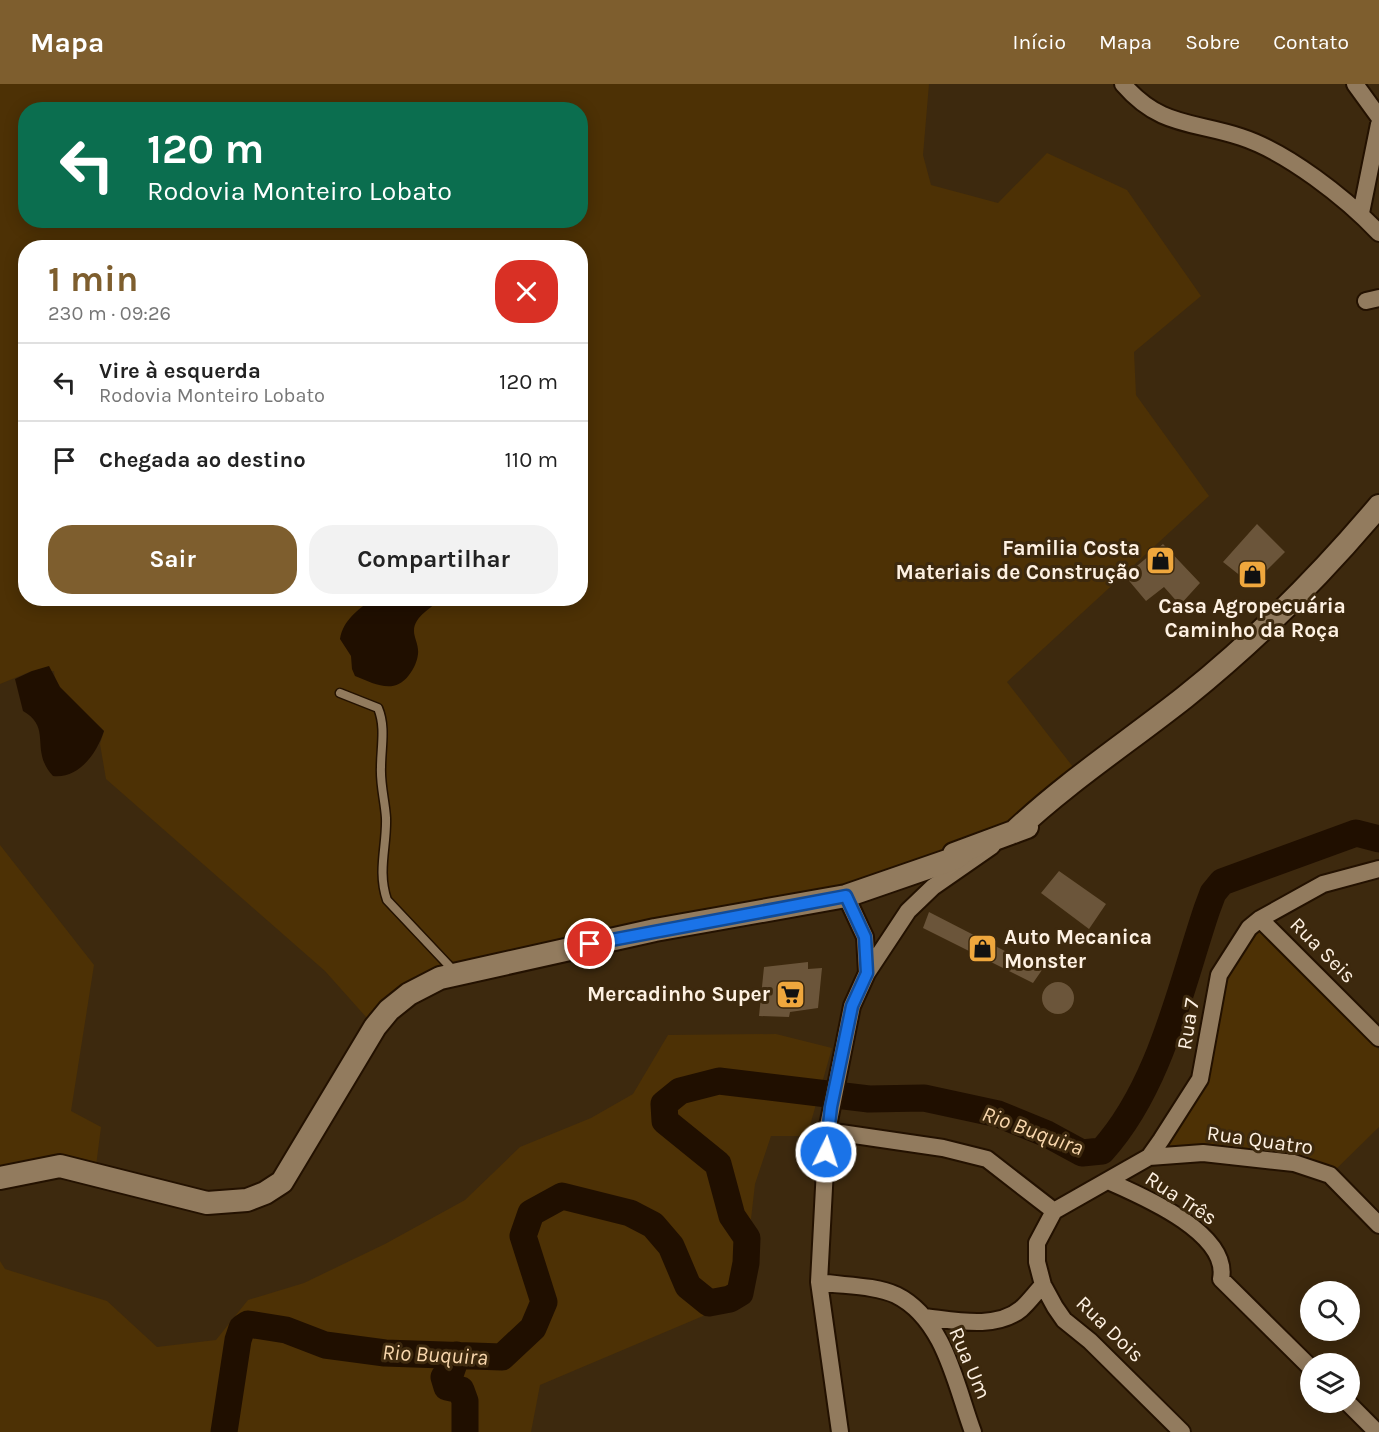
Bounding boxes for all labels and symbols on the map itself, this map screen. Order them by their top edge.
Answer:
place label: Familia Costa Materiais de Construção [896,536,1140,584]
shop icon: Familia Costa Materiais de Construção [1145,544,1177,576]
shop icon: Casa Agropecuária Caminho da Roça [1236,559,1268,591]
place label: Casa Agropecuária Caminho da Roça [1158,594,1346,642]
street label: Rua Seis [1285,912,1361,988]
pin [564,918,615,969]
place label: Auto Mecanica Monster [1004,925,1152,973]
shop icon: Auto Mecanica Monster [967,933,999,965]
supermarket icon: Mercadinho Super [775,978,807,1010]
place label: Mercadinho Super [587,982,771,1006]
street label: Rua 7 [1172,996,1204,1052]
water label: Rio Buquira [978,1101,1087,1161]
position arrow [794,1120,858,1184]
street label: Rua Quatro [1205,1121,1315,1159]
street label: Rua Três [1141,1166,1221,1230]
street label: Rua Dois [1071,1291,1149,1367]
street label: Rua Um [944,1324,996,1402]
water label: Rio Buquira [381,1339,489,1371]

